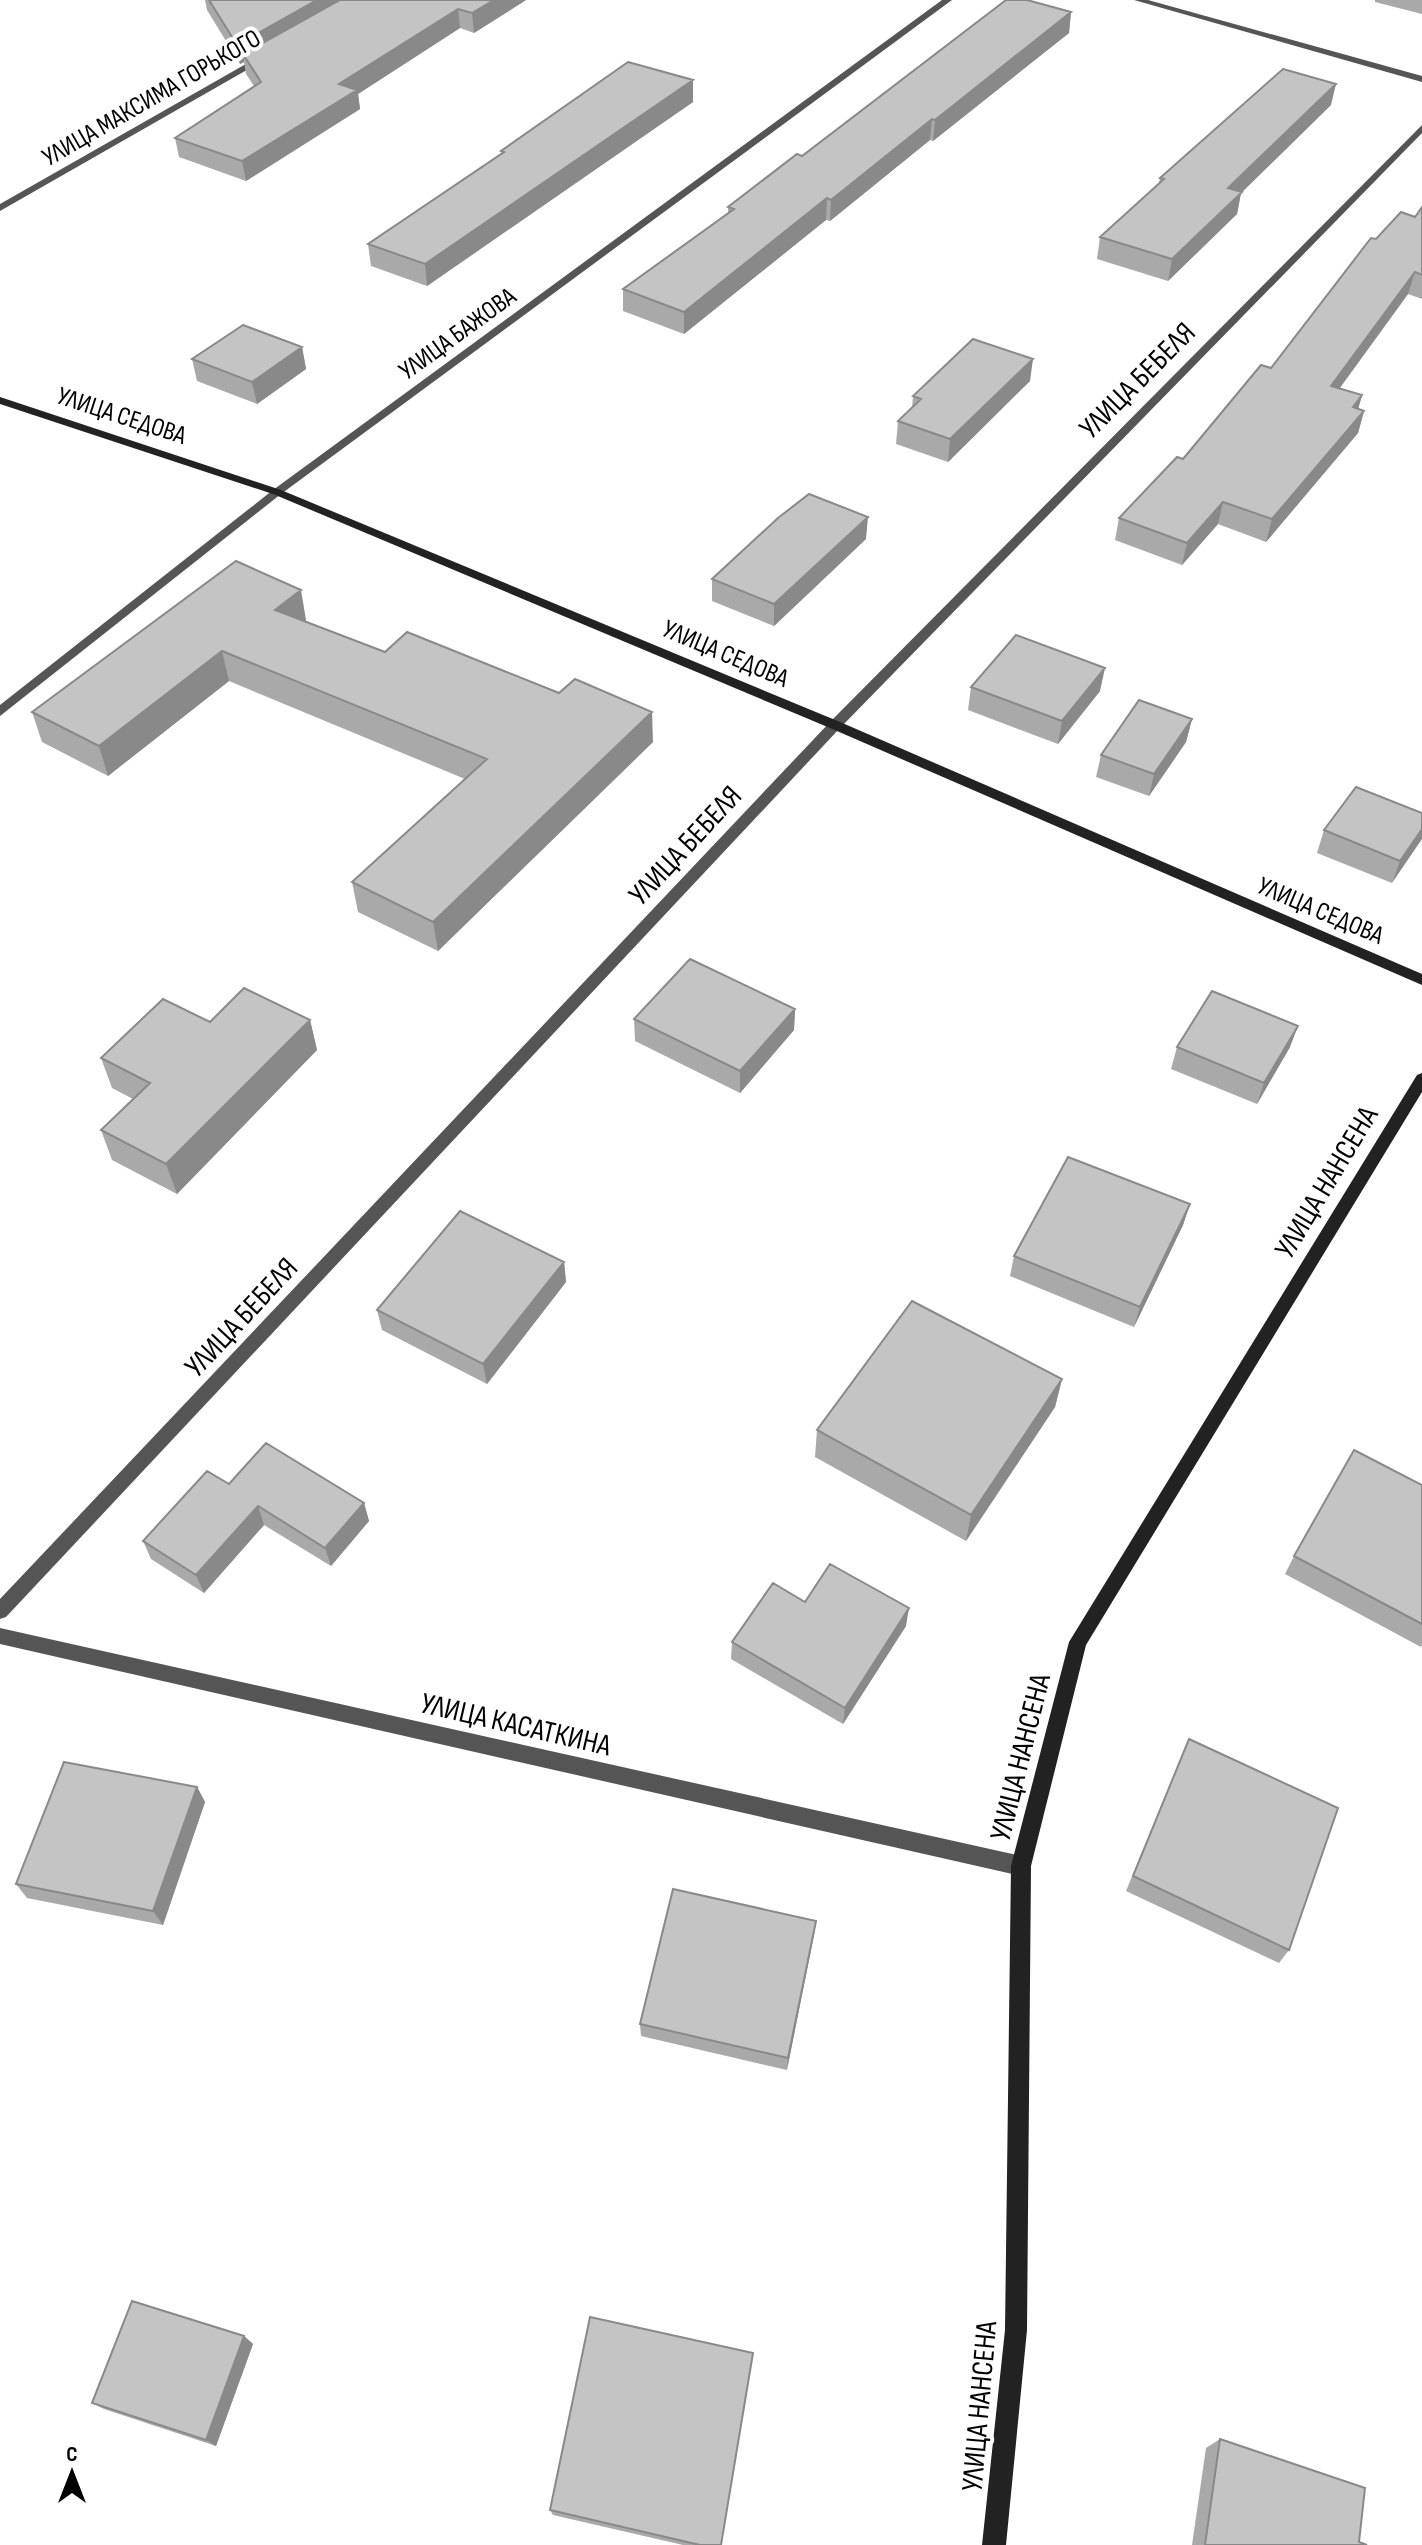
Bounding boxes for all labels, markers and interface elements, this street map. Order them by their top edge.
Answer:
street label: УЛИЦА МАКСИМА ГОРЬКОГО [37,23,266,173]
street label: УЛИЦА БАЖОВА [393,281,523,387]
street label: УЛИЦА БЕБЕЛЯ [1072,315,1203,446]
street label: УЛИЦА СЕДОВА [53,381,191,452]
street label: УЛИЦА СЕДОВА [658,614,794,695]
street label: УЛИЦА БЕБЕЛЯ [622,779,750,913]
street label: УЛИЦА СЕДОВА [1253,871,1389,952]
street label: УЛИЦА НАНСЕНА [1267,1100,1386,1265]
street label: УЛИЦА БЕБЕЛЯ [178,1251,306,1385]
street label: УЛИЦА НАНСЕНА [983,1670,1059,1844]
street label: УЛИЦА КАСАТКИНА [417,1686,614,1764]
street label: УЛИЦА НАНСЕНА [955,2319,1005,2493]
north arrow [32,2433,112,2513]
text: С [66,2441,78,2468]

